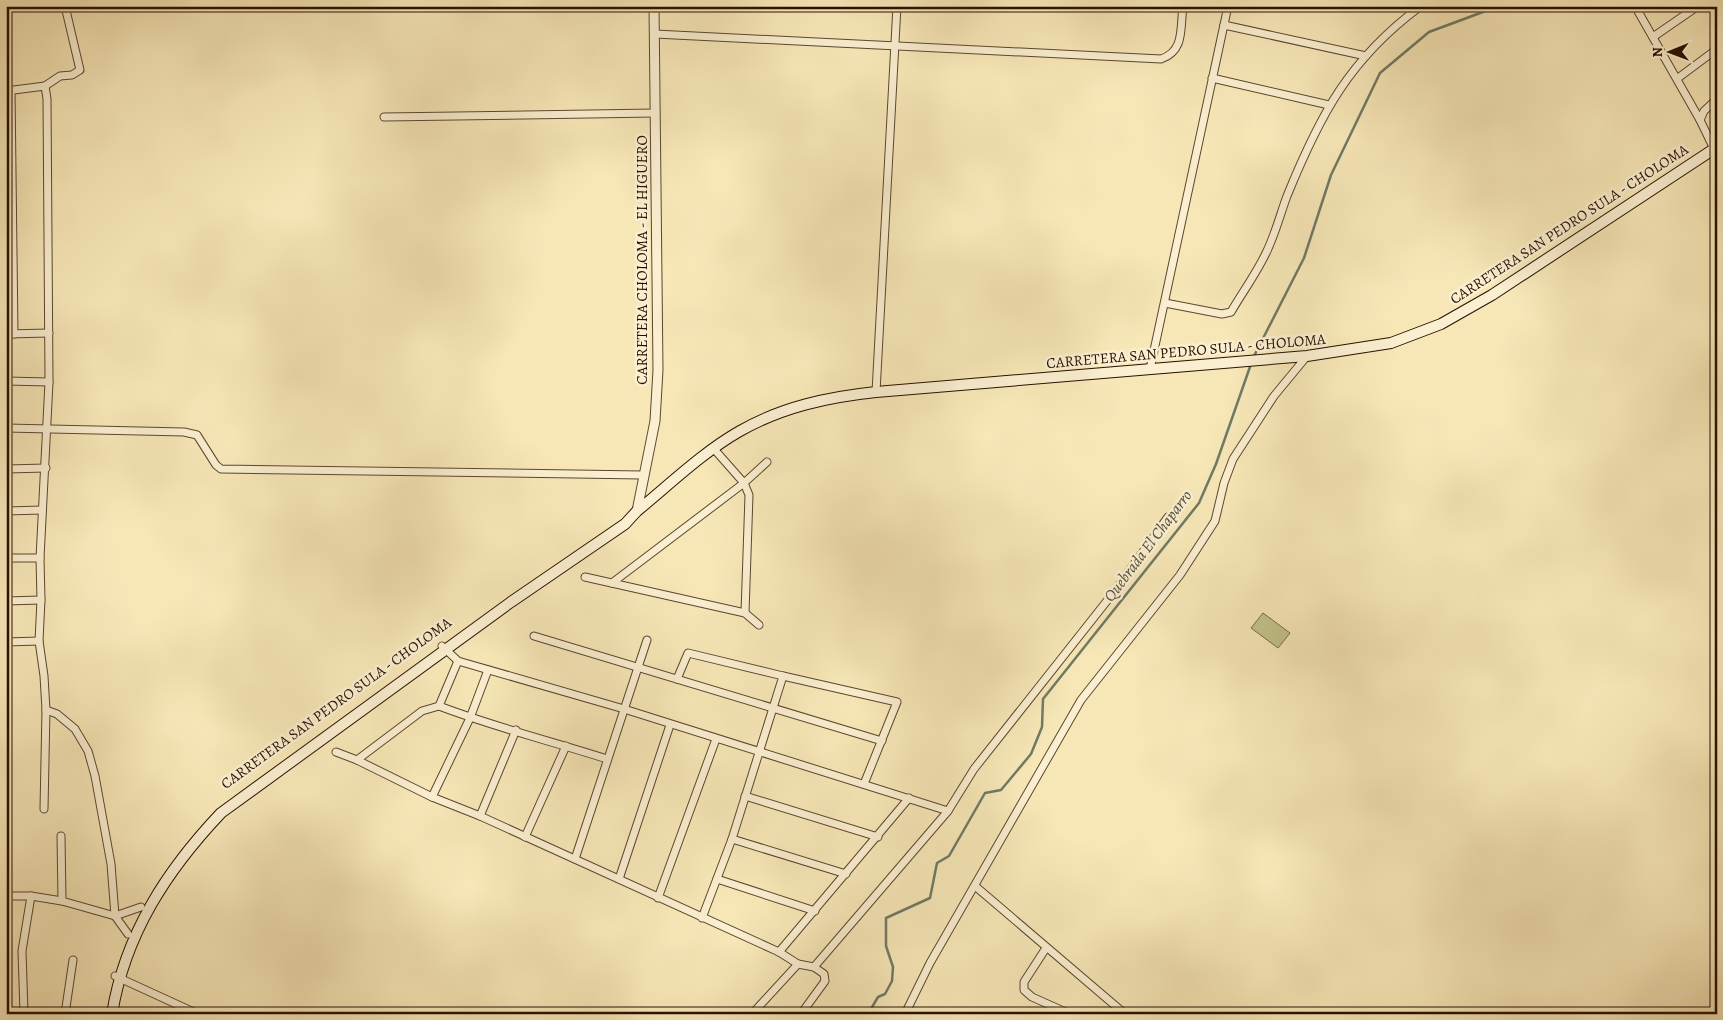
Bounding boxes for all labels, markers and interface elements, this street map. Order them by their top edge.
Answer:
north arrow [1646,28,1696,78]
text: N [1648,47,1667,57]
street label: CARRETERA CHOLOMA - EL HIGUERO [632,135,652,385]
street label: CARRETERA SAN PEDRO SULA - CHOLOMA [1446,139,1692,309]
street label: CARRETERA SAN PEDRO SULA - CHOLOMA [1046,329,1327,373]
water label: Quebrada El Chaparro [1099,486,1197,606]
street label: CARRETERA SAN PEDRO SULA - CHOLOMA [217,612,455,793]

